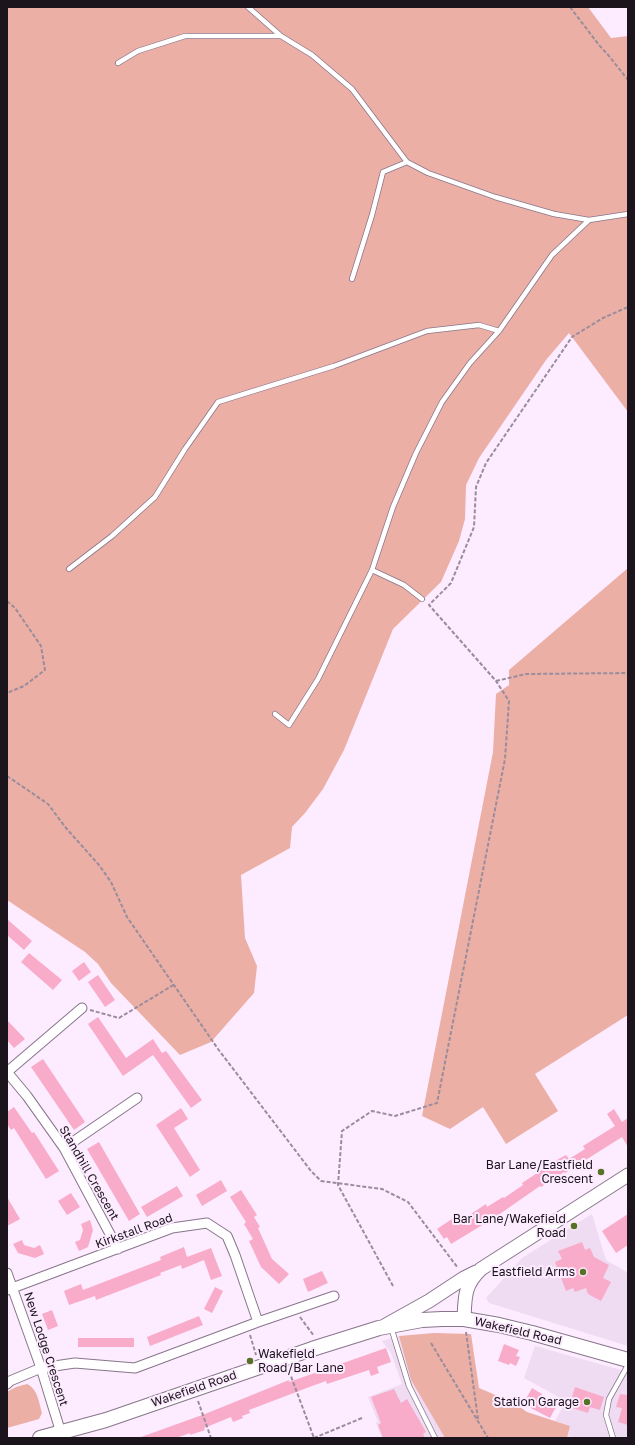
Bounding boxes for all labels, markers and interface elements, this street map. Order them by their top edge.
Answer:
street label: Standhill Crescent [56,1123,122,1223]
place label: Bar Lane/Eastfield Crescent [486,1158,593,1186]
marker: Bar Lane/Eastfield Crescent [596,1167,606,1177]
street label: Kirkstall Road [93,1210,175,1252]
place label: Bar Lane/Wakefield Road [453,1212,566,1240]
marker: Bar Lane/Wakefield Road [569,1221,579,1231]
place label: Eastfield Arms [492,1265,575,1279]
marker: Eastfield Arms [578,1267,588,1277]
street label: New Lodge Crescent [21,1290,71,1408]
street label: Wakefield Road [473,1314,563,1348]
place label: Wakefield Road/Bar Lane [258,1347,344,1375]
marker: Wakefield Road/Bar Lane [245,1356,255,1366]
street label: Wakefield Road [149,1368,239,1410]
place label: Station Garage [494,1395,579,1409]
marker: Station Garage [582,1397,592,1407]

